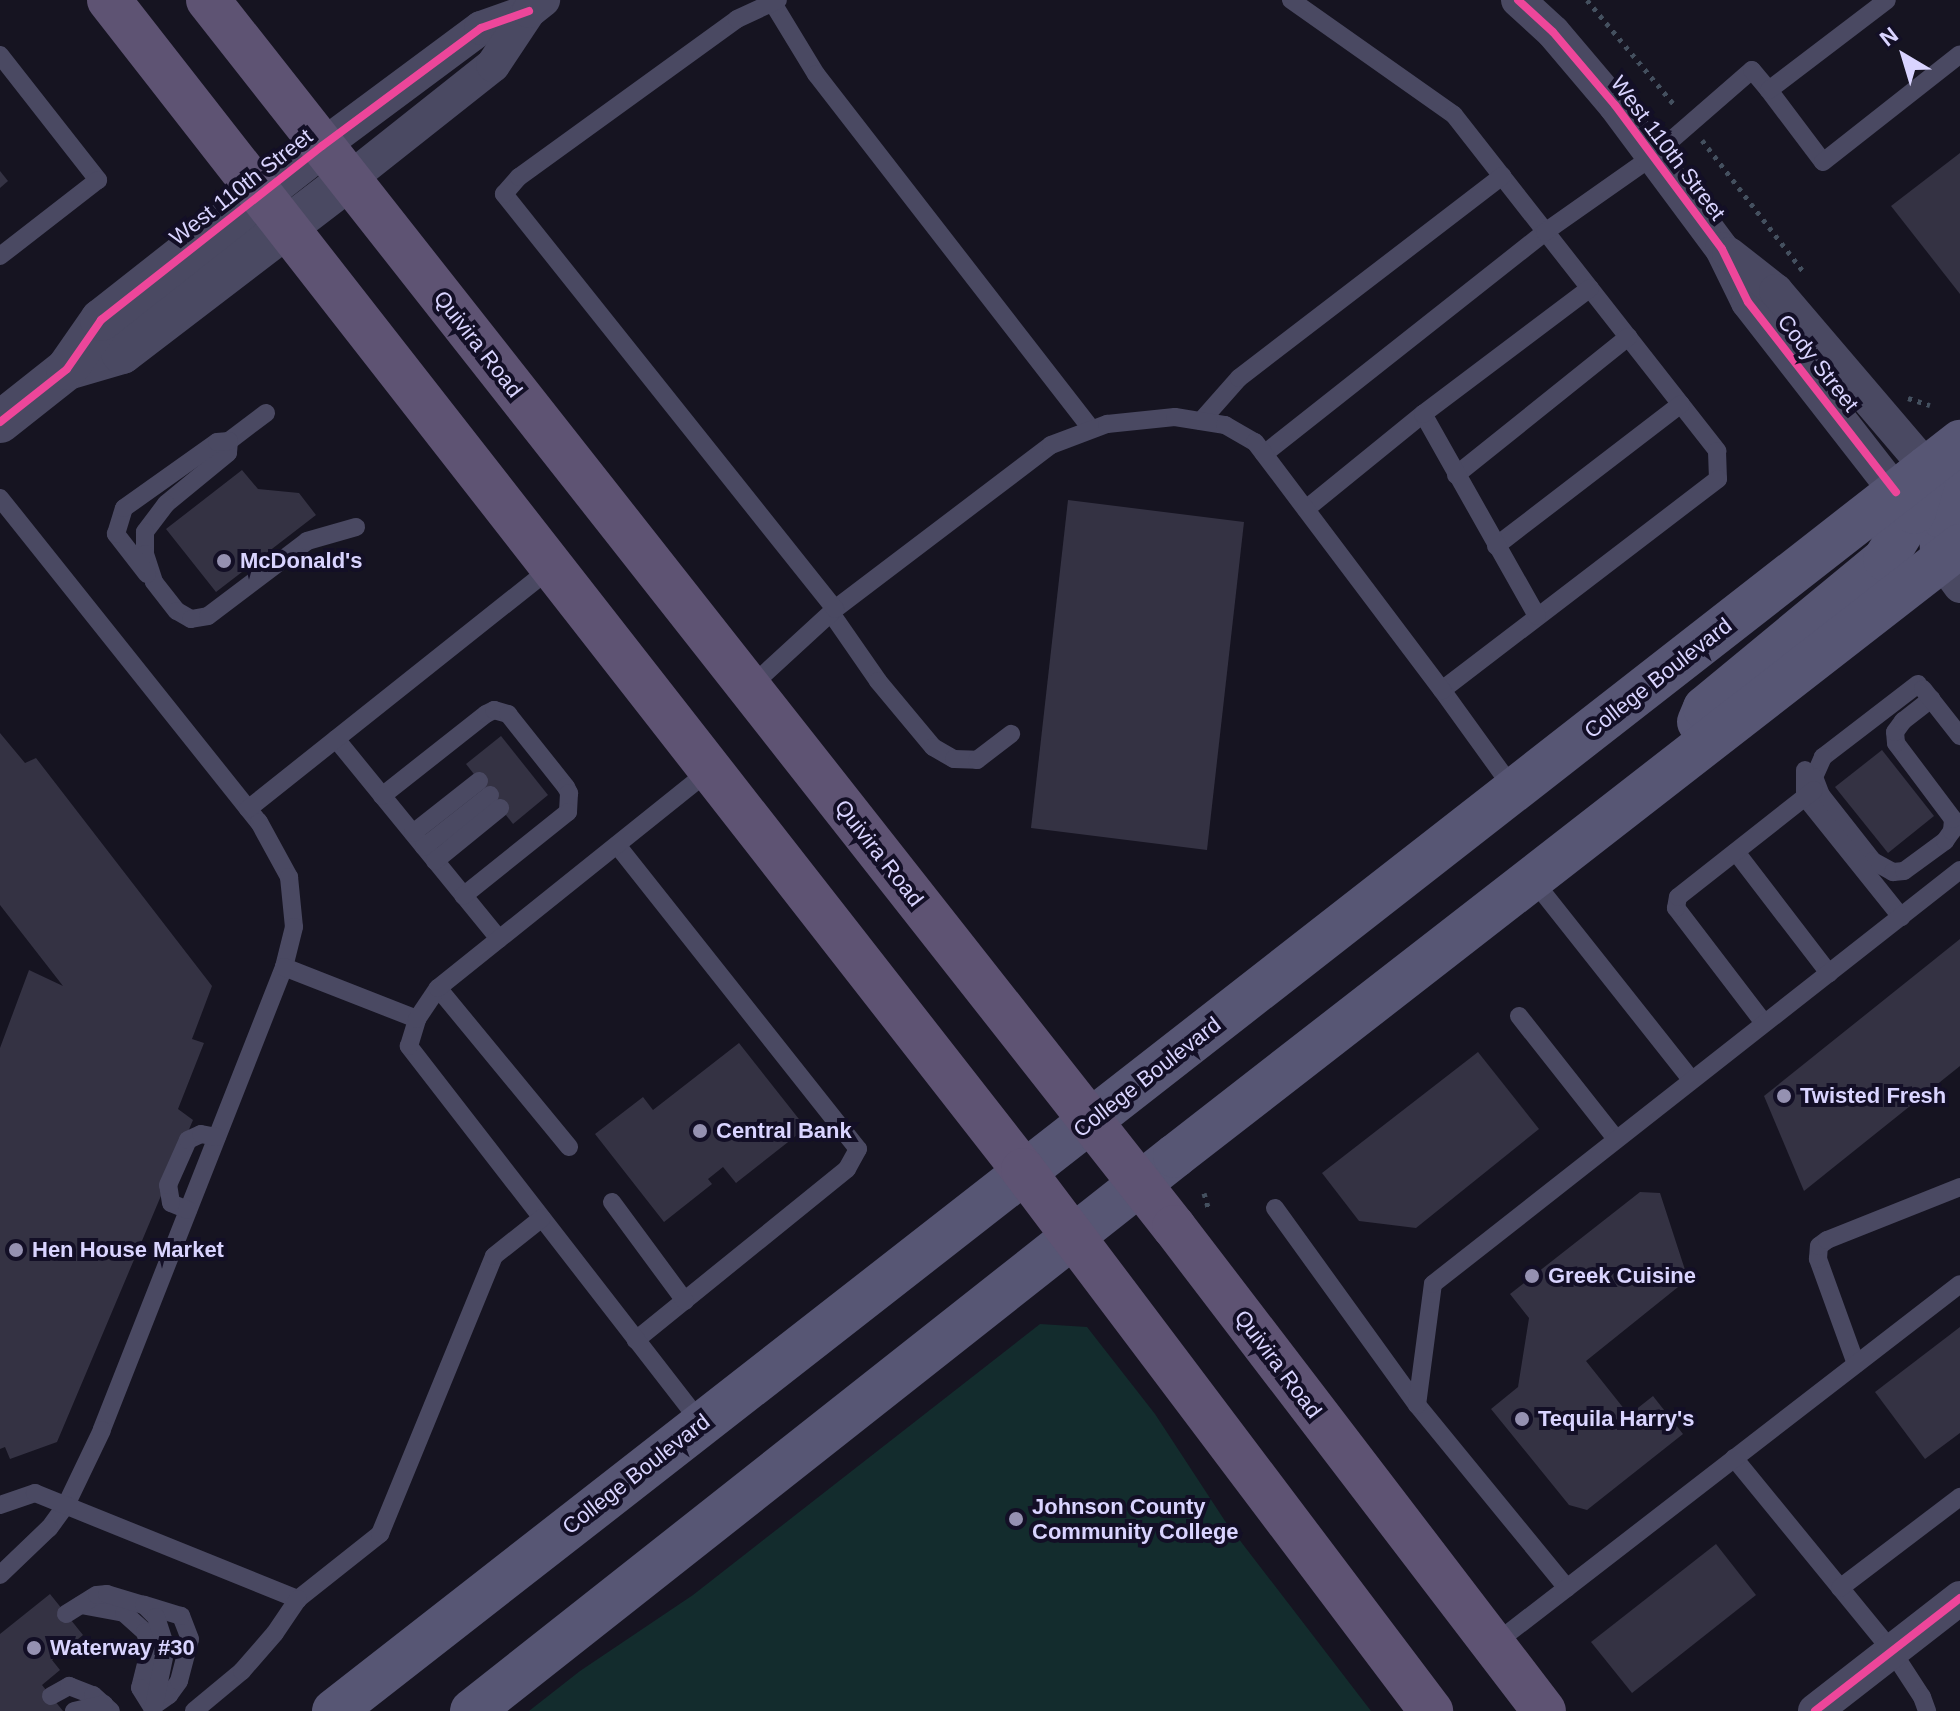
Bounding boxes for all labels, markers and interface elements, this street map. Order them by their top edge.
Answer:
north arrow [1864,16,1944,96]
text: N [1875,22,1903,51]
street label: West 110th Street [1605,71,1731,225]
street label: West 110th Street [164,123,318,251]
street label: Quivira Road [428,285,528,403]
street label: Cody Street [1772,309,1864,417]
place label: McDonald's [240,548,363,574]
marker: McDonald's [215,552,233,570]
street label: College Boulevard [1579,612,1737,744]
street label: Quivira Road [829,794,929,912]
street label: College Boulevard [1068,1011,1226,1143]
place label: Twisted Fresh [1800,1083,1946,1109]
marker: Twisted Fresh [1775,1087,1793,1105]
place label: Central Bank [716,1118,852,1144]
marker: Central Bank [691,1122,709,1140]
place label: Hen House Market [32,1237,224,1263]
marker: Hen House Market [7,1241,25,1259]
place label: Greek Cuisine [1548,1263,1696,1289]
marker: Greek Cuisine [1523,1267,1541,1285]
street label: Quivira Road [1229,1305,1327,1423]
place label: Tequila Harry's [1538,1406,1694,1432]
street label: College Boulevard [557,1408,715,1540]
marker: Tequila Harry's [1513,1410,1531,1428]
place label: Johnson County Community College [1032,1493,1239,1544]
marker: Johnson County Community College [1007,1510,1025,1528]
place label: Waterway #30 [50,1635,195,1661]
marker: Waterway #30 [25,1639,43,1657]

